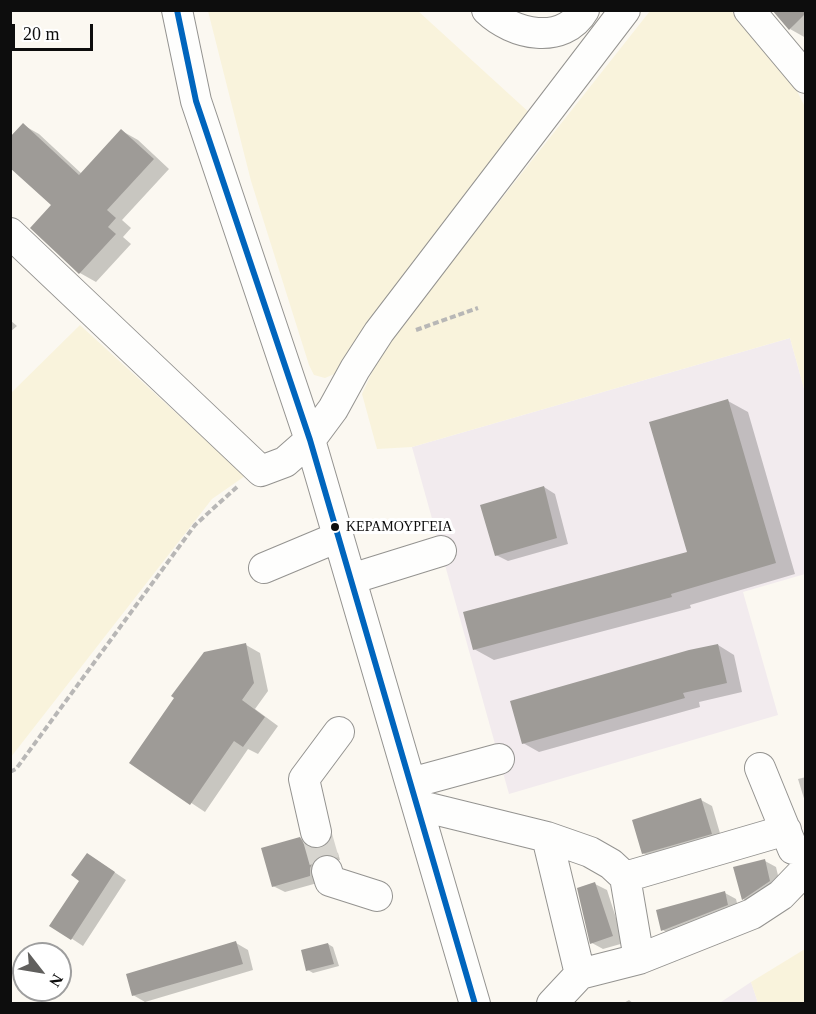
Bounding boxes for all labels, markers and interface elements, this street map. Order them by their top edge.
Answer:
scale bar [15,12,96,50]
text: 20 m [23,24,60,44]
place label: ΚΕΡΑΜΟΥΡΓΕΙΑ [346,519,452,535]
marker: ΚΕΡΑΜΟΥΡΓΕΙΑ [329,521,341,533]
north arrow [12,942,72,1002]
text: N [46,971,66,990]

